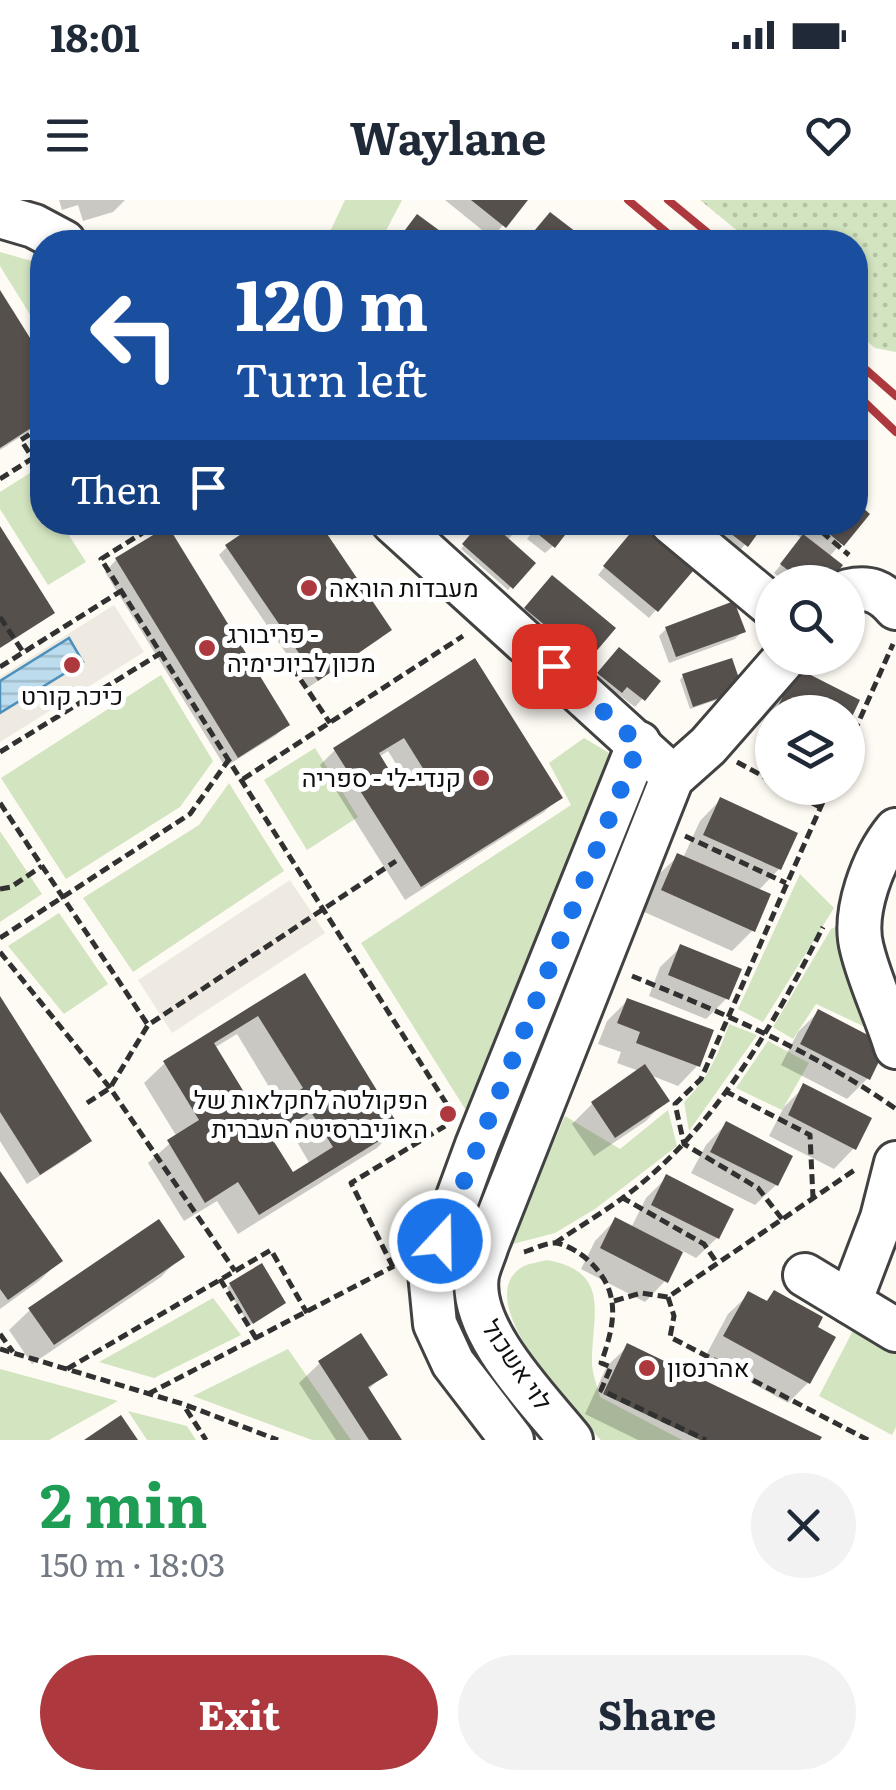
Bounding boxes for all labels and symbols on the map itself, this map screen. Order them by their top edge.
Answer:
place label: מעבדות הוראה [329,568,479,605]
marker: מעבדות הוראה [298,577,320,599]
place label: פריבורג - מכון לביוכימיה [227,614,376,680]
pin [512,624,597,709]
marker: פריבורג - מכון לביוכימיה [196,637,218,659]
marker: כיכר קורט [61,654,83,676]
place label: כיכר קורט [21,676,123,713]
place label: קנדי-לי - ספריה [302,758,461,795]
marker: קנדי-לי - ספריה [470,767,492,789]
place label: הפקולטה לחקלאות של האוניברסיטה העברית [194,1080,428,1146]
marker: הפקולטה לחקלאות של האוניברסיטה העברית [437,1103,459,1125]
position arrow [388,1189,492,1293]
street label: לוי אשכול [474,1311,562,1417]
place label: אהרנסון [667,1348,750,1385]
marker: אהרנסון [636,1357,658,1379]

